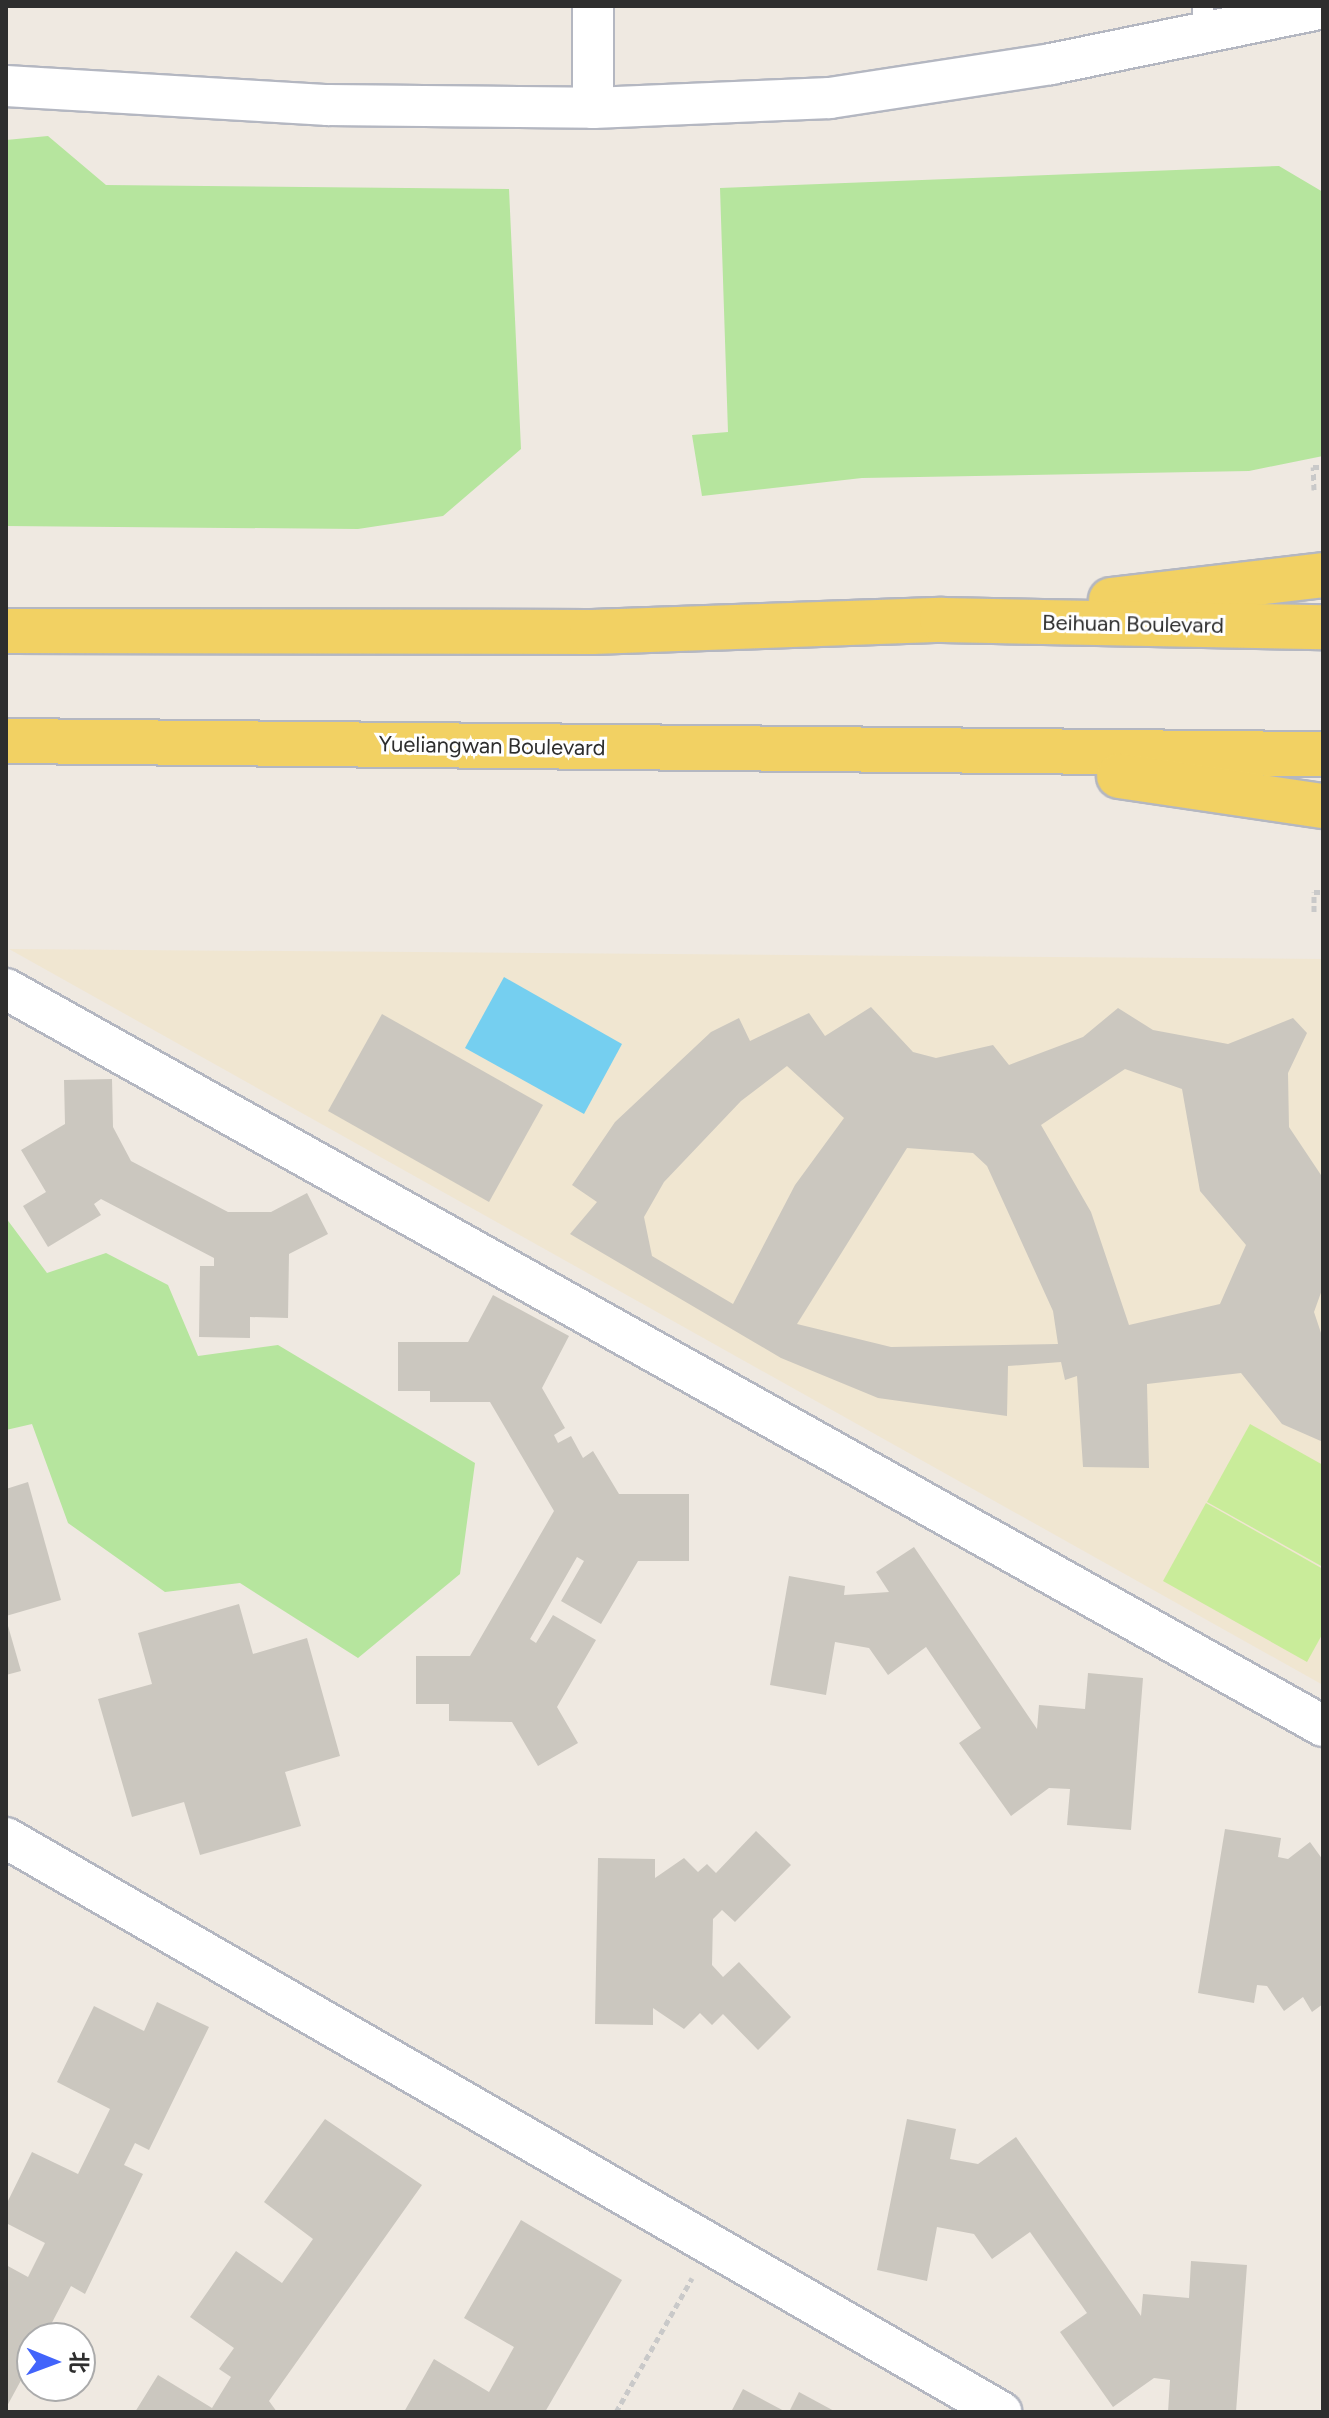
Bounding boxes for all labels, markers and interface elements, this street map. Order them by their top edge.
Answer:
street label: Beihuan Boulevard [1042,609,1224,639]
street label: Yueliangwan Boulevard [378,731,606,761]
north arrow [16,2322,96,2402]
text: 北 [65,2351,92,2374]

